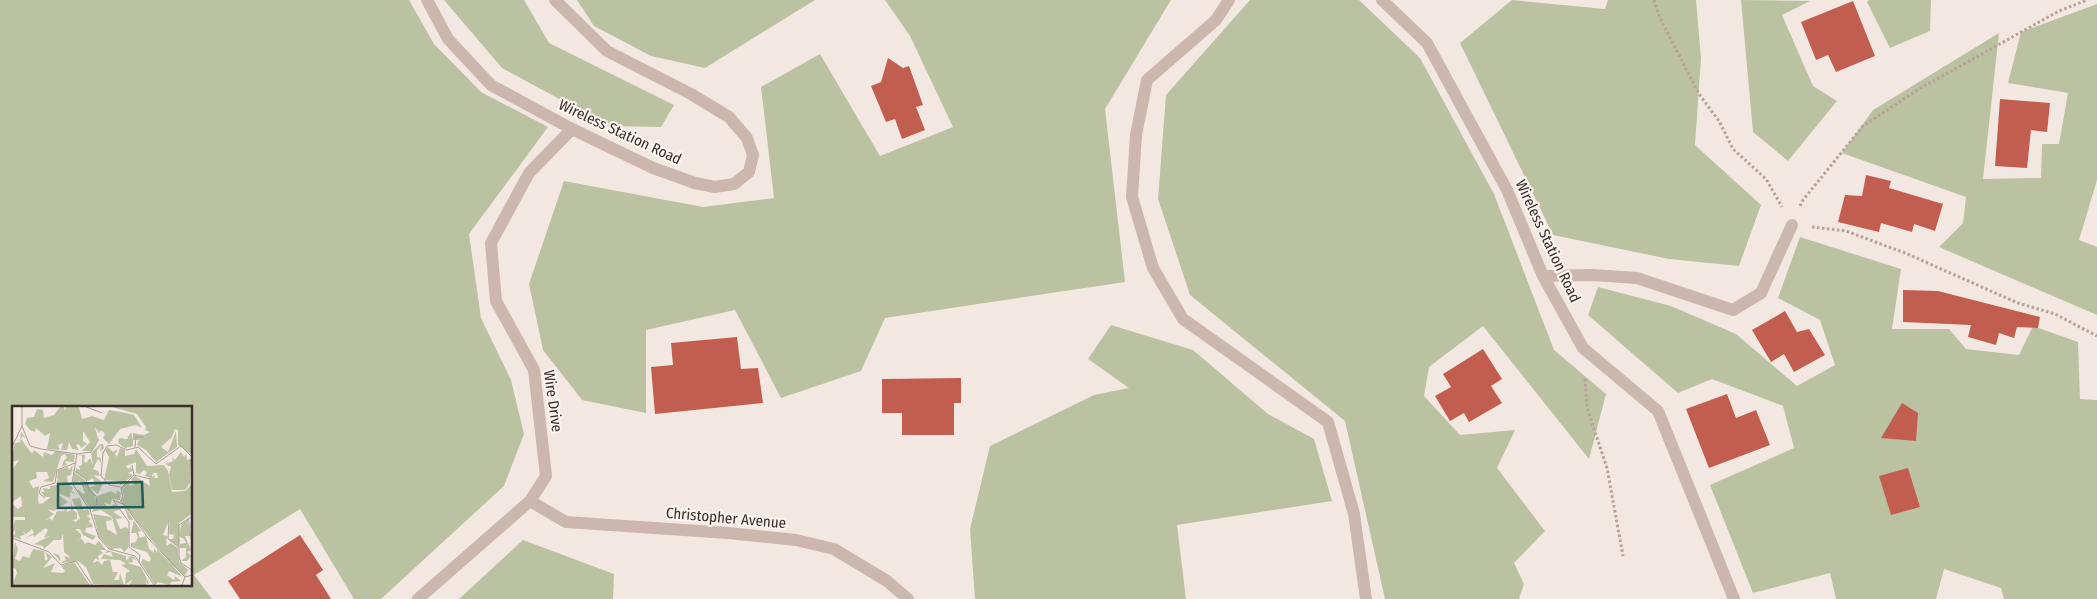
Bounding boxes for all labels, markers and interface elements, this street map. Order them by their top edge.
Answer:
street label: Wireless Station Road [556,96,684,168]
street label: Wireless Station Road [1512,177,1584,305]
street label: Wire Drive [540,369,566,433]
inset map [12,406,192,586]
street label: Christopher Avenue [665,504,787,532]

